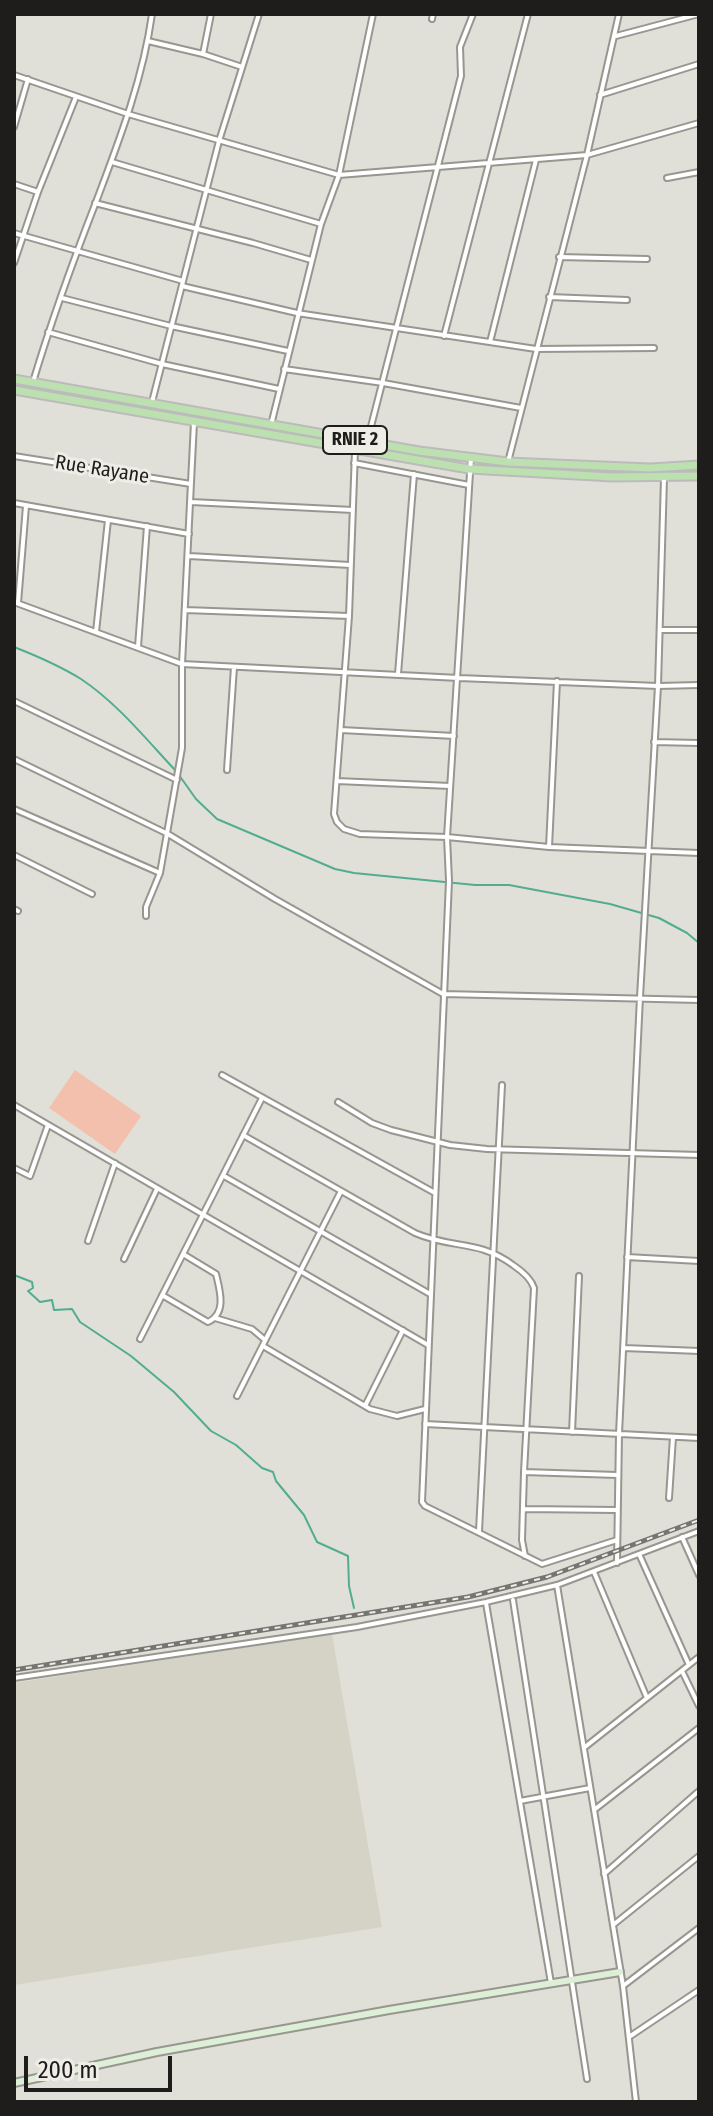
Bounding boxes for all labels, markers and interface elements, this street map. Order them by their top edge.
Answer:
road number: RNIE 2 [323,426,387,454]
street label: Rue Rayane [53,451,151,489]
scale bar [28,2040,176,2090]
text: 200 m [38,2056,98,2084]

